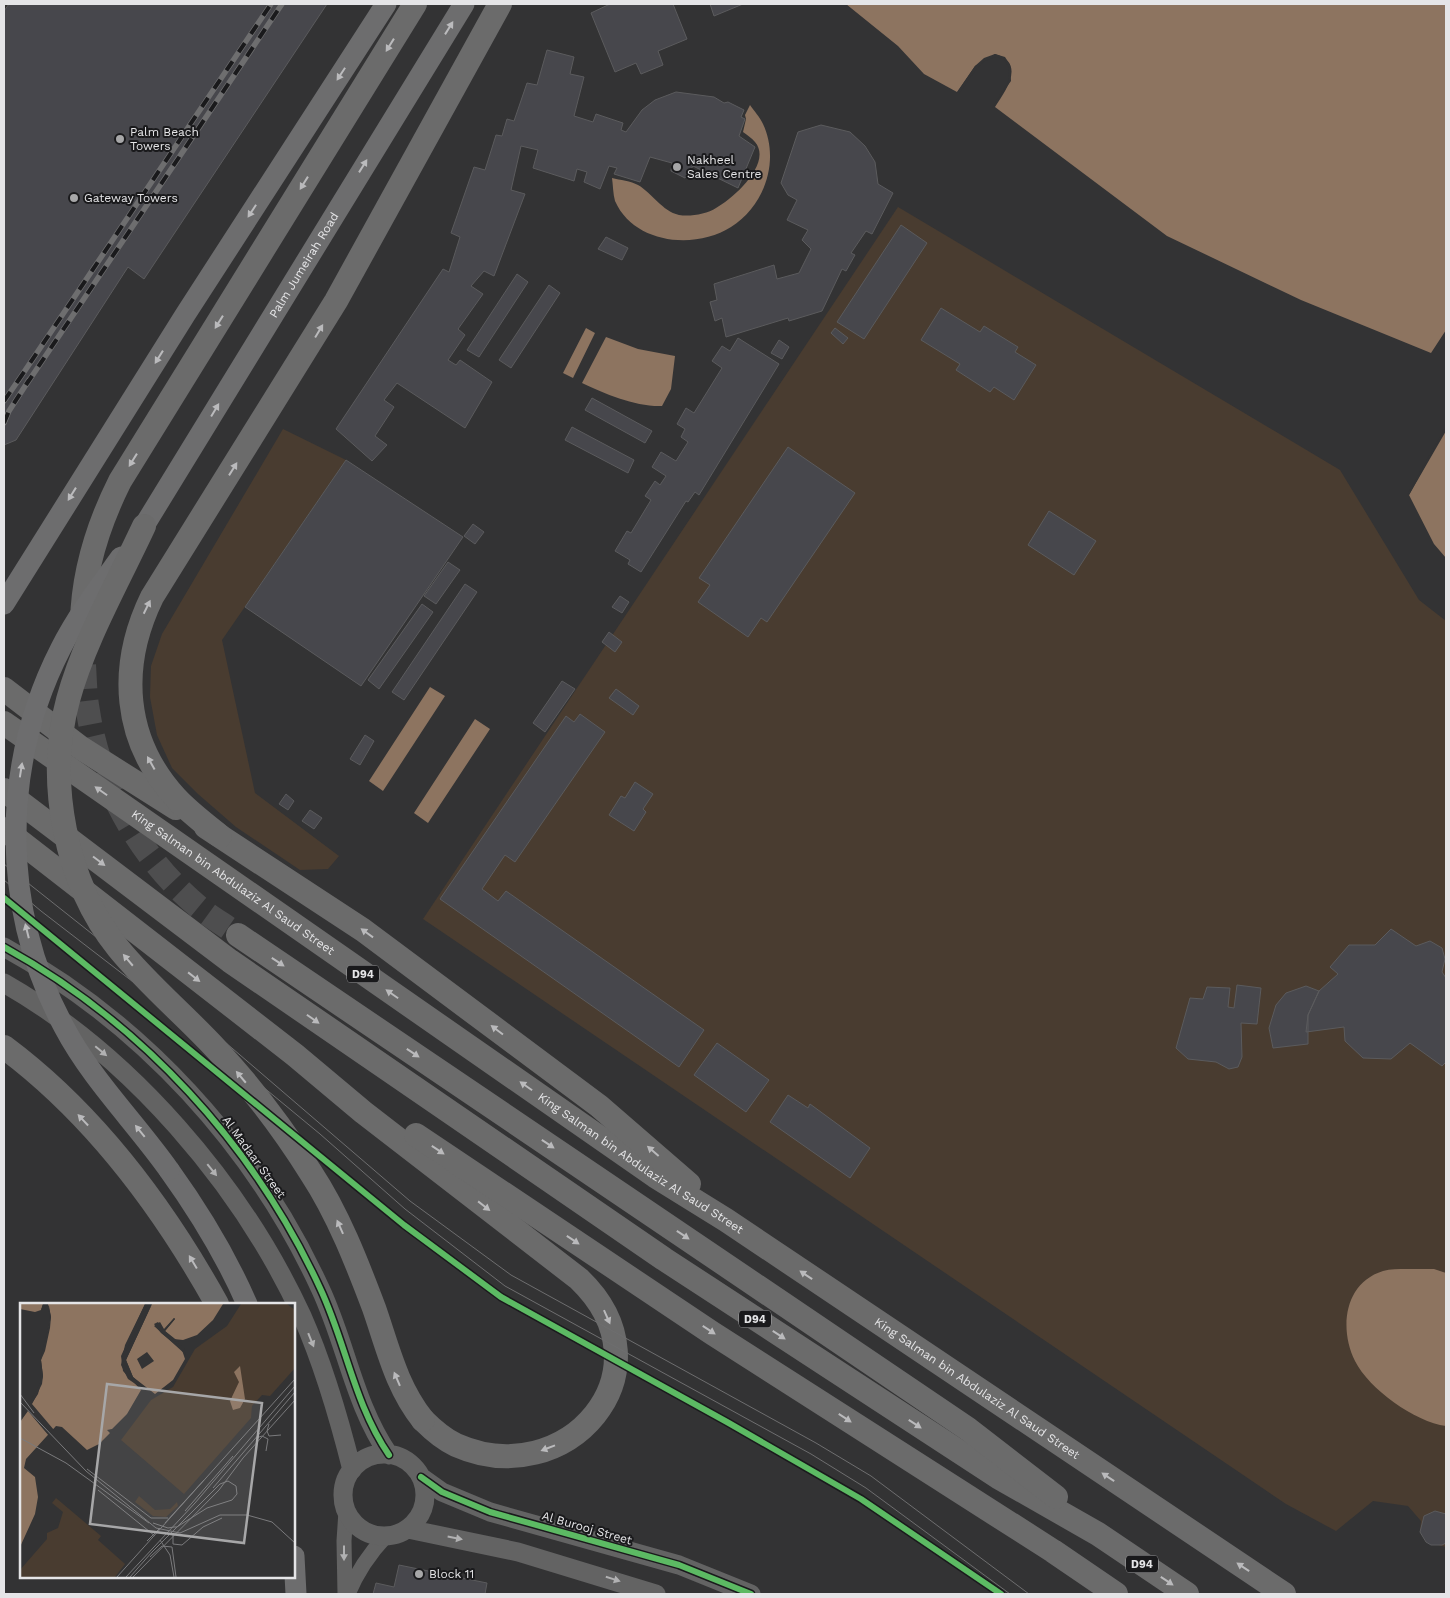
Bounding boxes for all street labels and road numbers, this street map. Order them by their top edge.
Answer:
street label: Palm Jumeirah Road [266,210,342,320]
street label: King Salman bin Abdulaziz Al Saud Street [129,807,337,958]
road number: D94 [347,966,379,982]
street label: King Salman bin Abdulaziz Al Saud Street [535,1090,746,1237]
street label: Al Madaar Street [219,1113,289,1201]
road number: D94 [739,1310,771,1328]
street label: King Salman bin Abdulaziz Al Saud Street [872,1315,1082,1462]
street label: Al Burooj Street [540,1508,634,1548]
road number: D94 [1126,1556,1158,1572]

